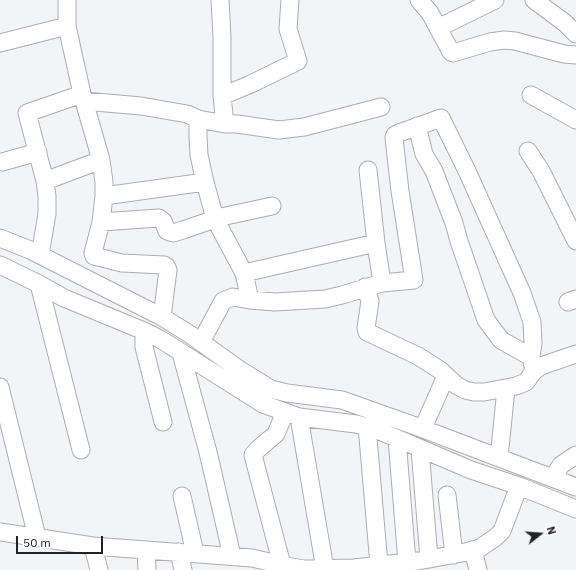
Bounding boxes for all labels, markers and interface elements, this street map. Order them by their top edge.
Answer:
north arrow [520,514,560,554]
text: N [544,525,559,536]
scale bar [18,528,105,554]
text: 50 m [23,535,51,550]

